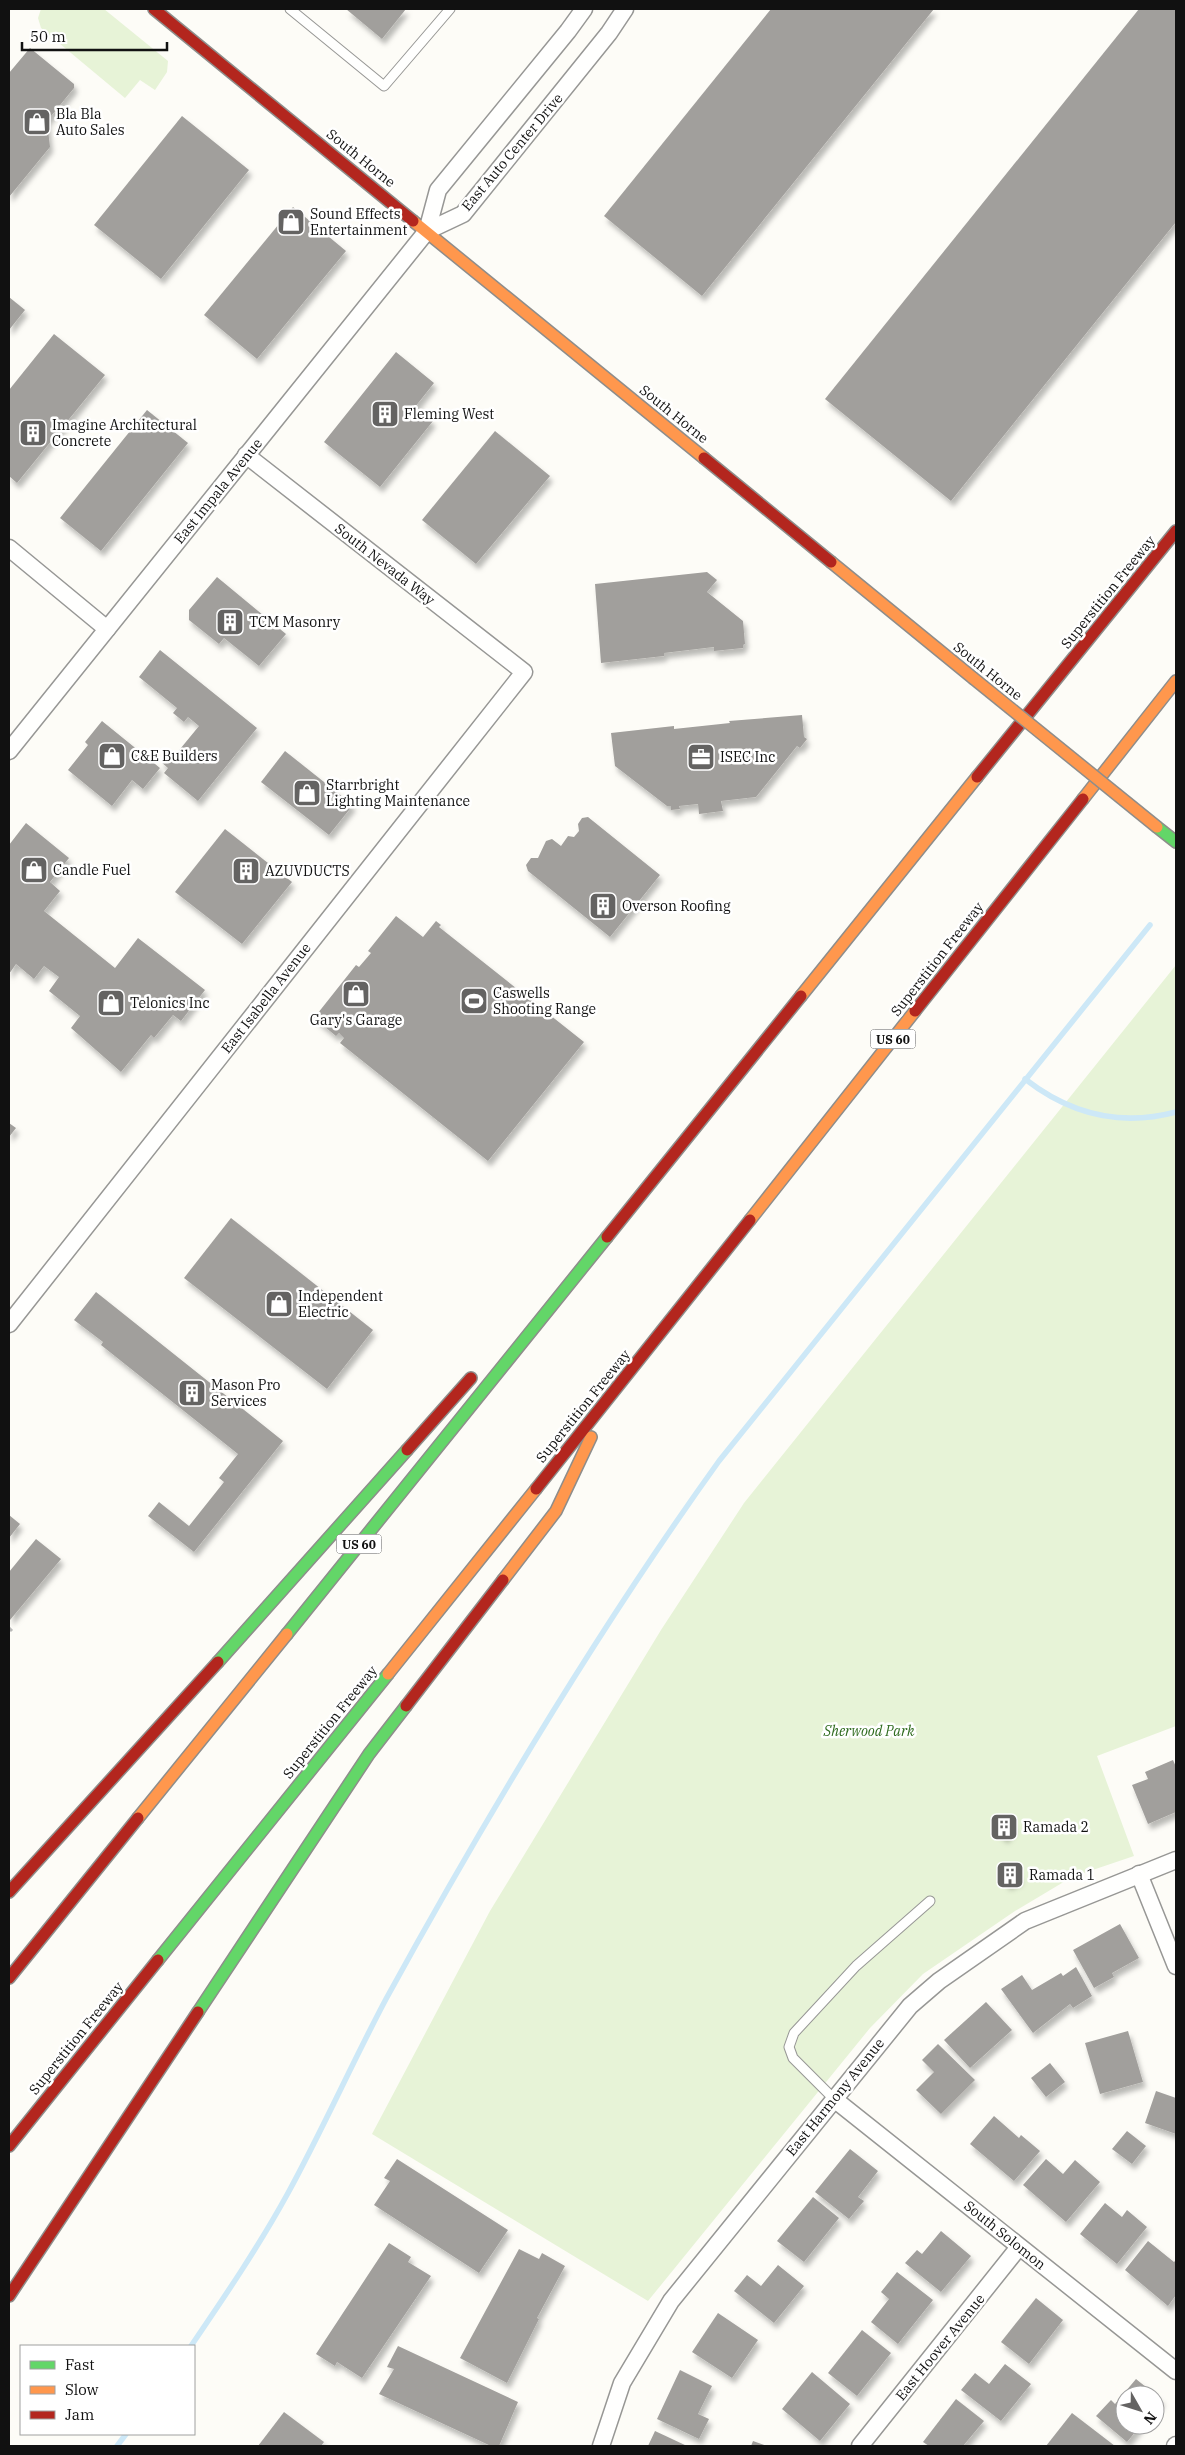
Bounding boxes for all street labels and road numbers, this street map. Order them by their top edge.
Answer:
street label: East Auto Center Drive [457,89,567,215]
street label: South Horne [323,125,399,191]
street label: South Horne [636,381,712,447]
street label: East Impala Avenue [170,435,266,547]
street label: South Nevada Way [331,519,439,609]
street label: Superstition Freeway [1057,531,1159,652]
street label: South Horne [950,638,1026,704]
street label: Superstition Freeway [887,898,988,1020]
street label: East Isabella Avenue [217,939,315,1057]
road number: US 60 [870,1030,916,1048]
street label: Superstition Freeway [532,1345,634,1466]
road number: US 60 [336,1535,382,1554]
street label: Superstition Freeway [279,1661,381,1782]
street label: Superstition Freeway [25,1977,127,2098]
street label: East Harmony Avenue [782,2034,888,2160]
street label: South Solomon [960,2196,1050,2274]
street label: East Hoover Avenue [892,2290,988,2404]

